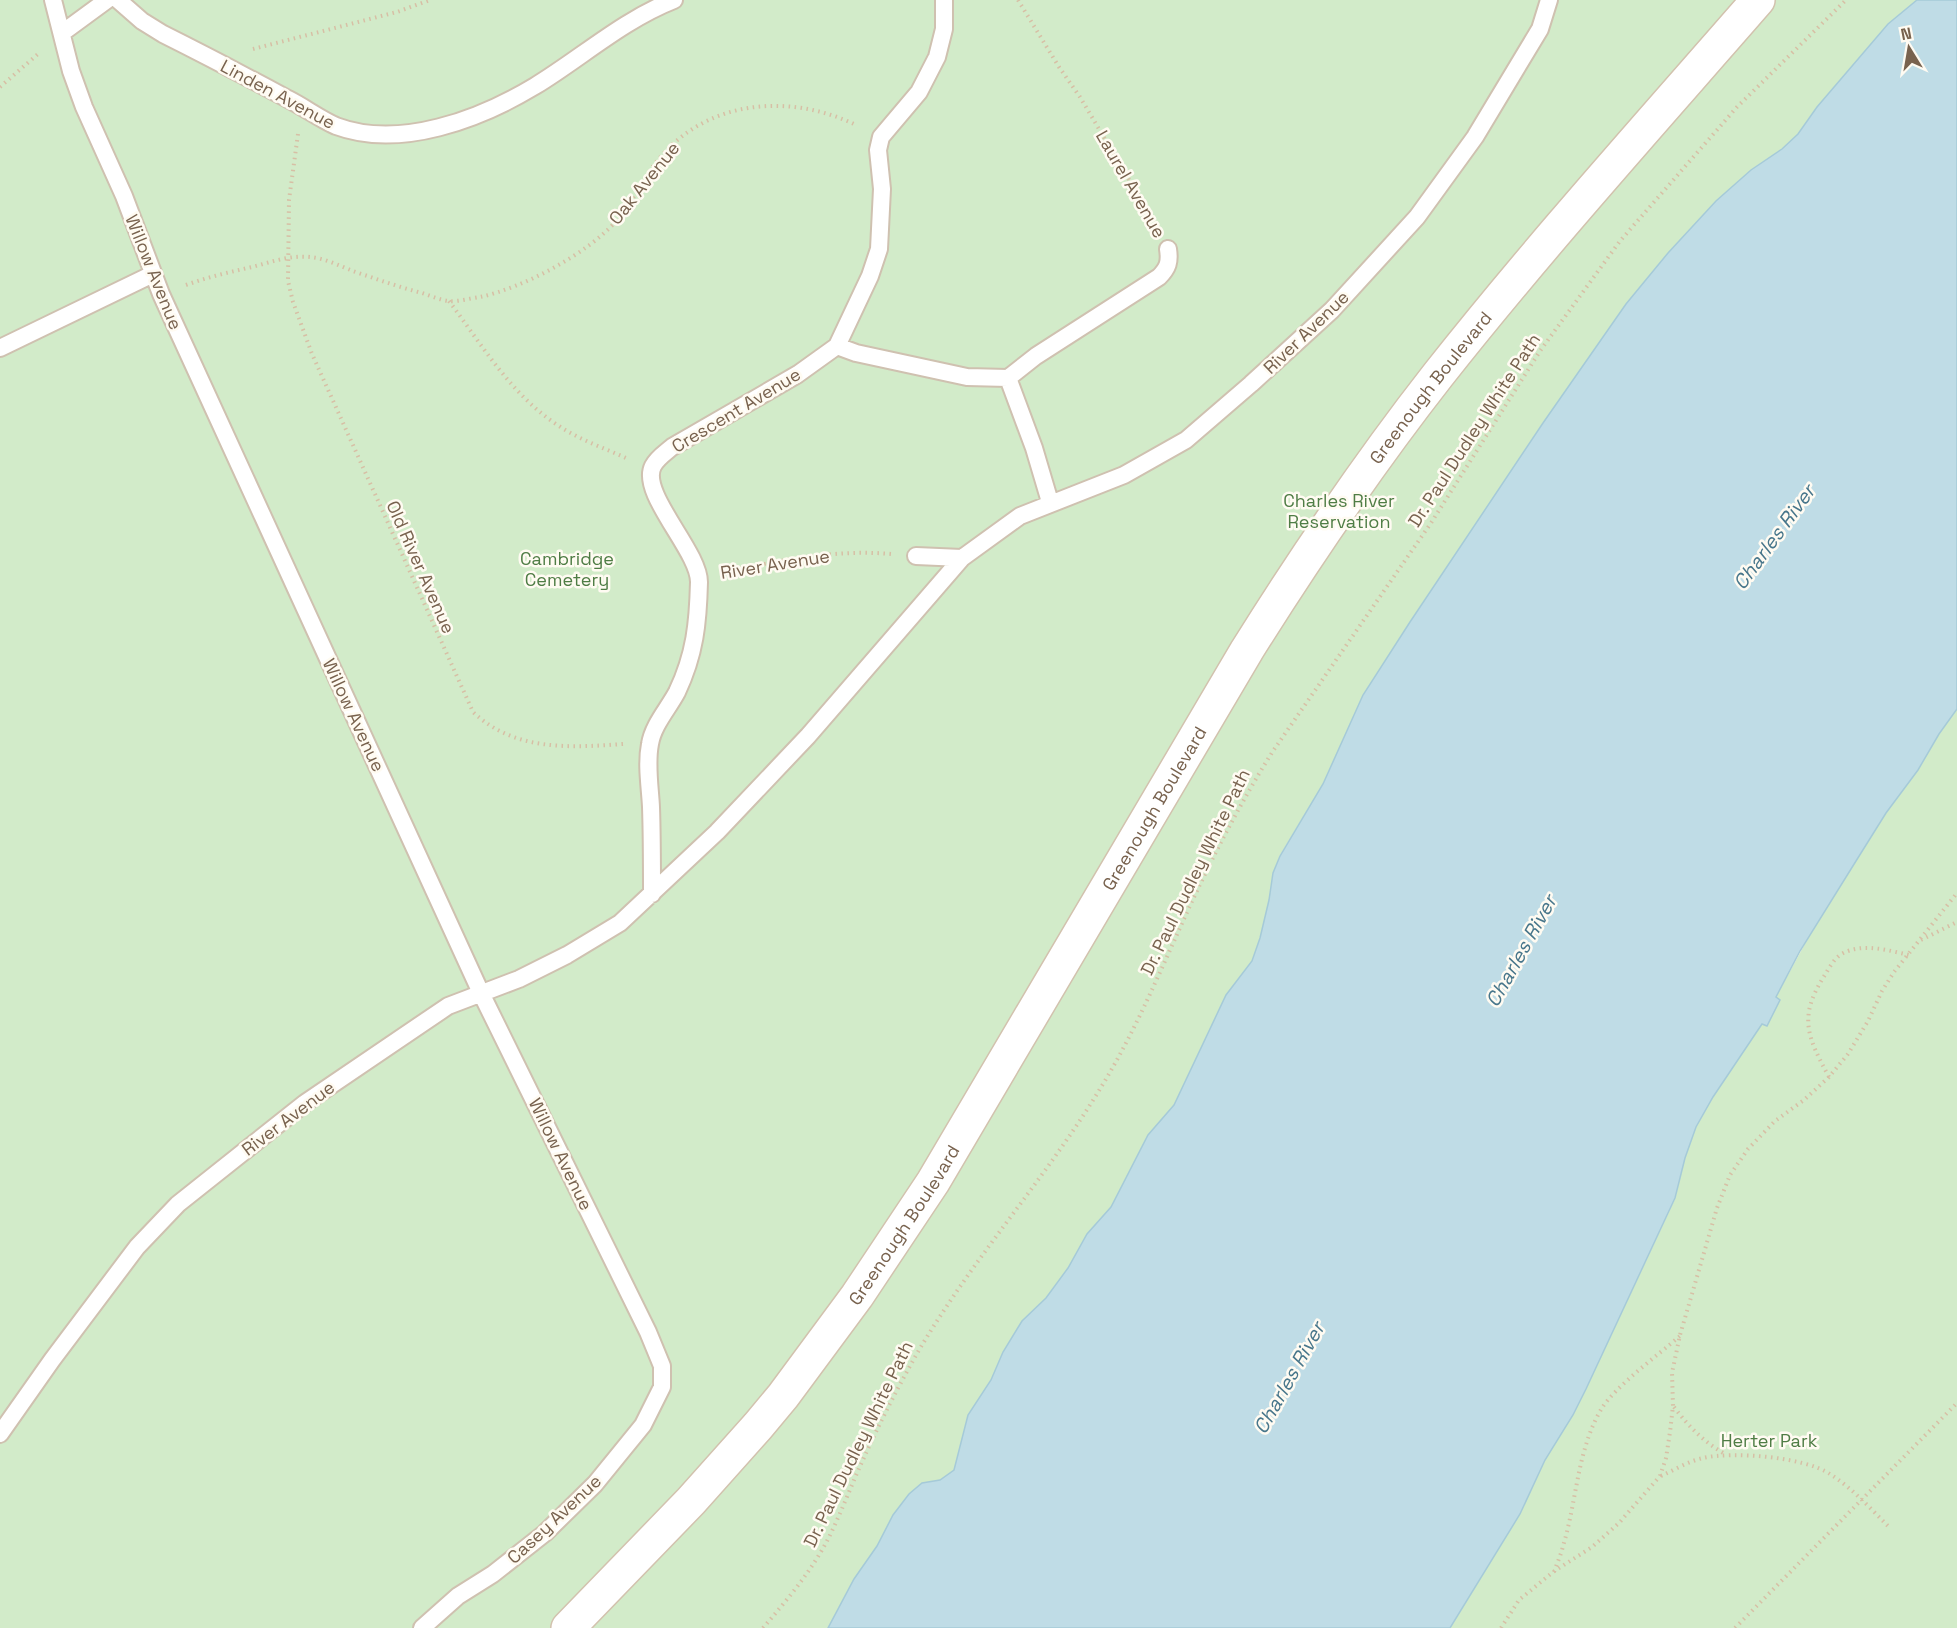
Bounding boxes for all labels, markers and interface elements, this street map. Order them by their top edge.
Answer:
north arrow [1879,18,1939,78]
text: N [1899,22,1914,45]
street label: Linden Avenue [217,54,339,134]
street label: Laurel Avenue [1091,126,1171,242]
street label: Oak Avenue [604,137,684,229]
street label: Willow Avenue [120,211,188,333]
street label: River Avenue [1258,285,1354,379]
street label: Greenough Boulevard [1364,306,1496,468]
street label: Dr. Paul Dudley White Path [1403,329,1545,531]
street label: Crescent Avenue [667,362,805,458]
water label: Charles River [1727,477,1822,595]
park label: Charles River Reservation [1283,489,1395,533]
street label: Old River Avenue [381,497,461,637]
street label: River Avenue [719,544,831,584]
park label: Cambridge Cemetery [520,547,614,591]
street label: Willow Avenue [318,655,390,775]
street label: Greenough Boulevard [1096,722,1211,894]
street label: Dr. Paul Dudley White Path [1135,765,1255,979]
water label: Charles River [1480,888,1564,1011]
street label: River Avenue [237,1076,339,1160]
street label: Willow Avenue [524,1094,598,1214]
street label: Greenough Boulevard [843,1140,964,1309]
water label: Charles River [1248,1315,1332,1438]
street label: Dr. Paul Dudley White Path [798,1337,918,1551]
park label: Herter Park [1721,1429,1818,1452]
street label: Casey Avenue [502,1469,606,1569]

